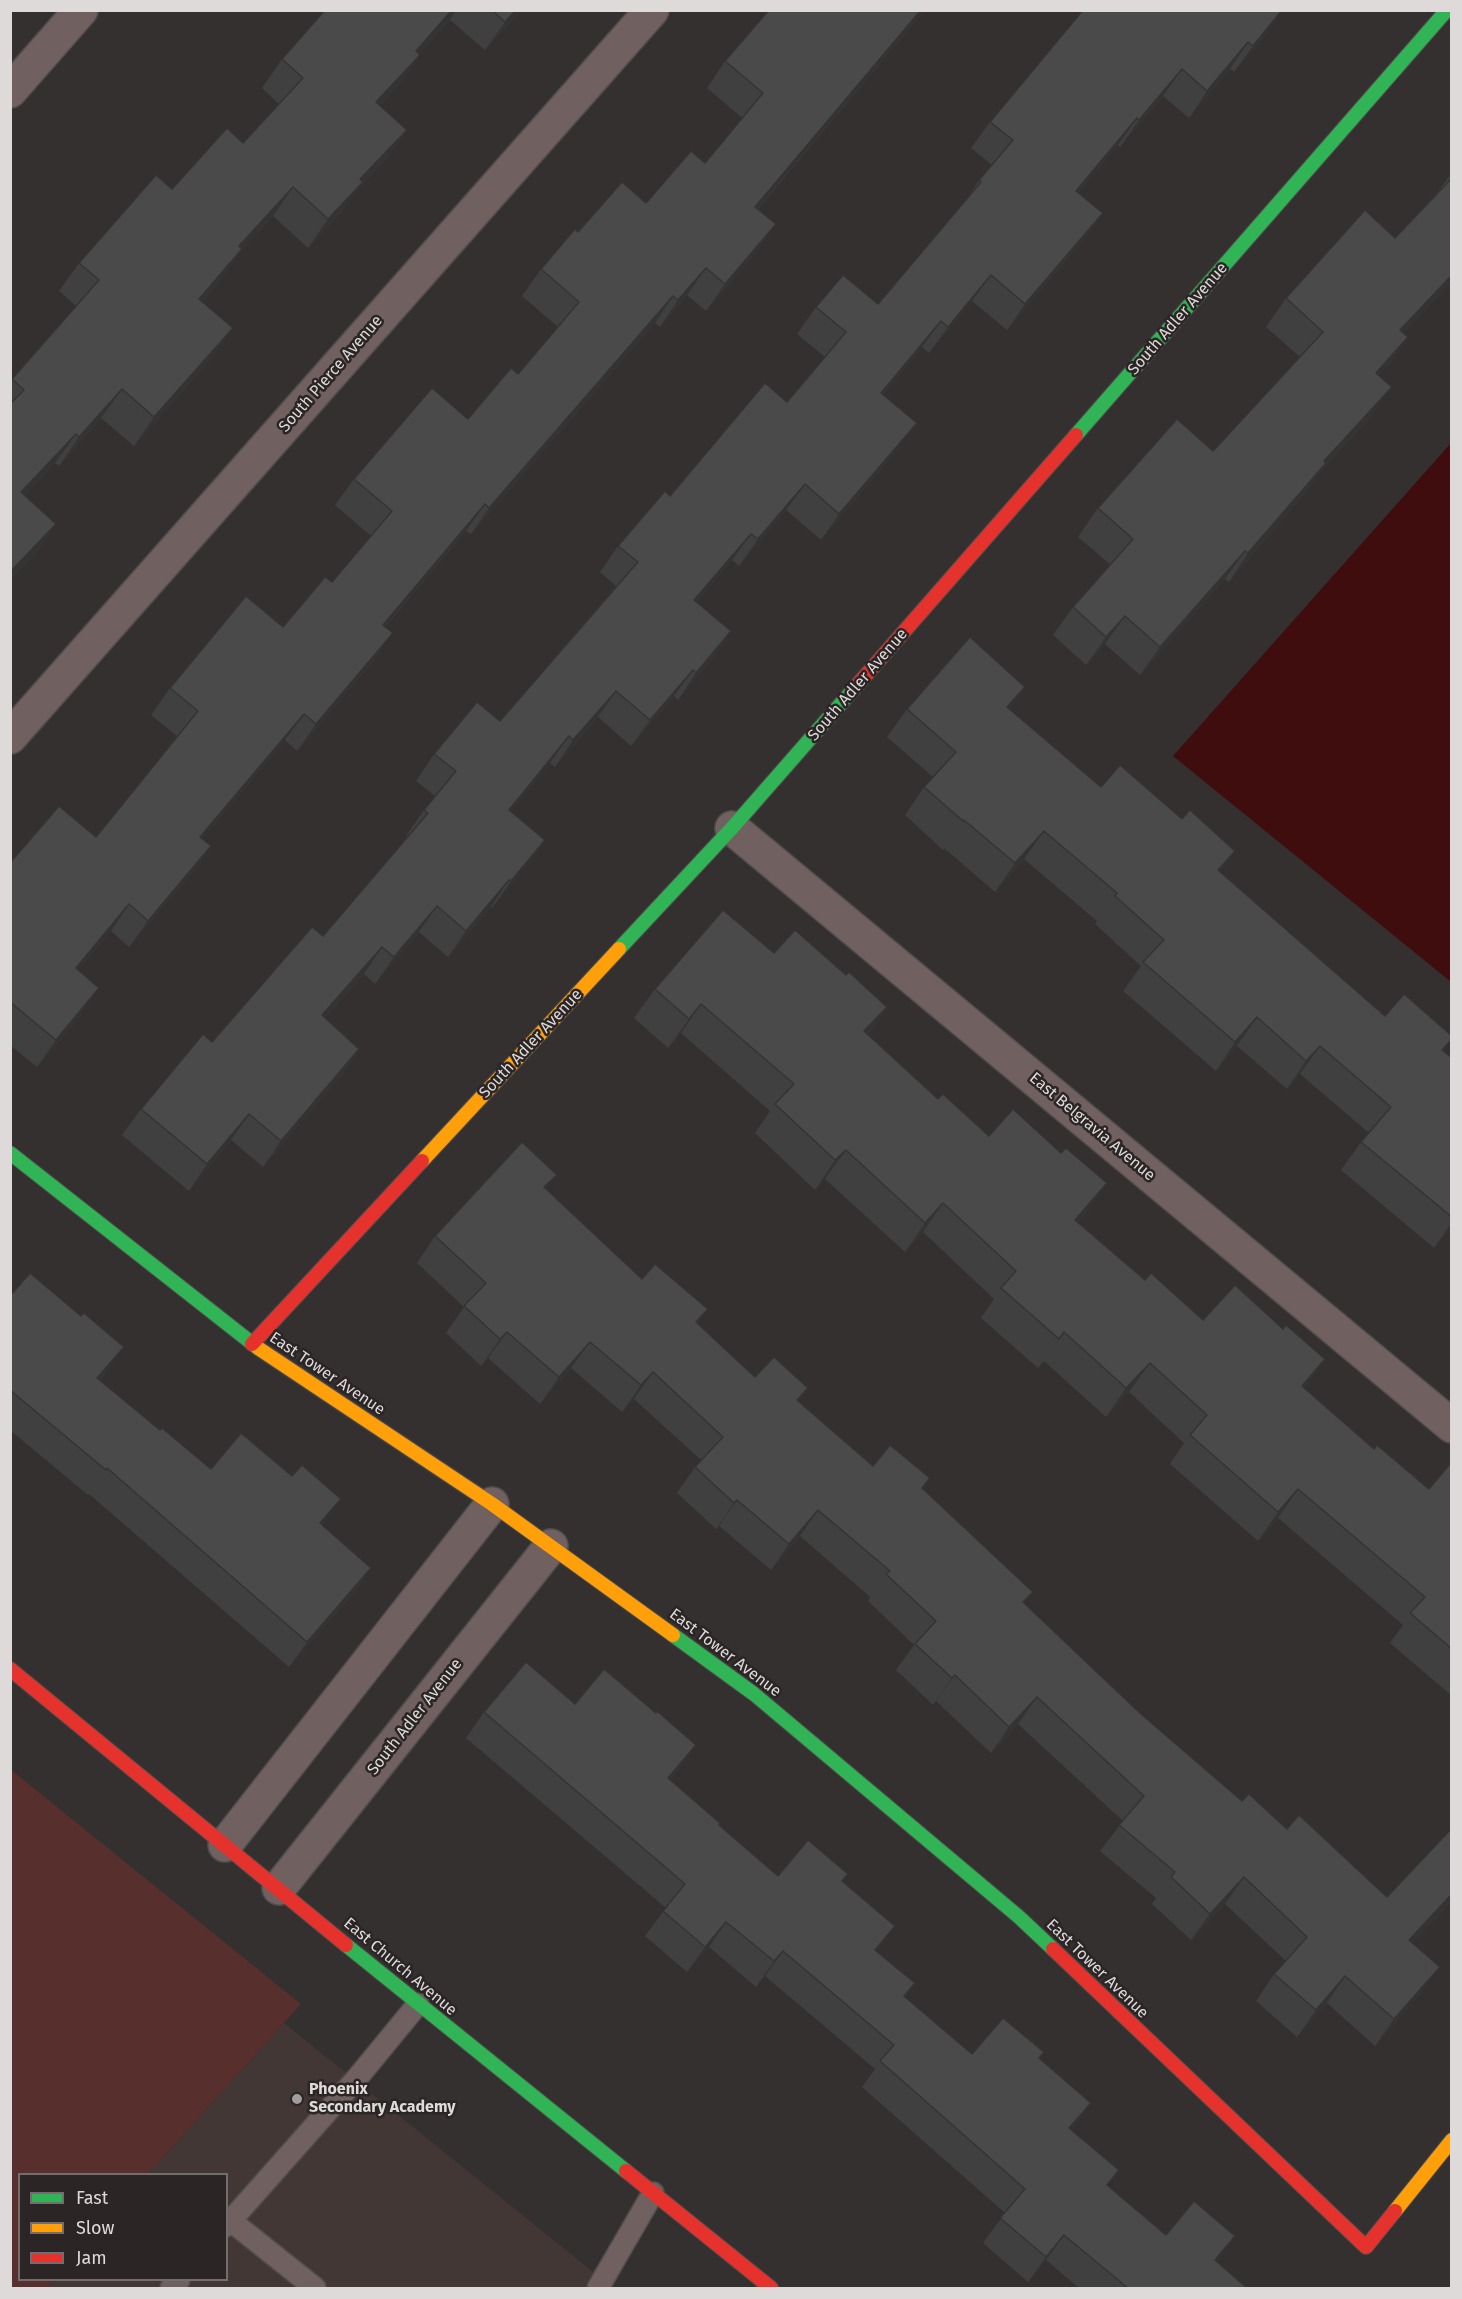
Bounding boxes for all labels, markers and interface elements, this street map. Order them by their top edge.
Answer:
street label: South Adler Avenue [1124,259,1232,379]
street label: South Pierce Avenue [275,312,387,436]
street label: South Adler Avenue [804,625,912,745]
street label: South Adler Avenue [475,985,587,1103]
street label: East Belgravia Avenue [1025,1069,1159,1185]
street label: East Tower Avenue [266,1328,388,1420]
street label: East Tower Avenue [665,1605,785,1701]
street label: South Adler Avenue [364,1655,466,1779]
street label: East Church Avenue [339,1914,461,2020]
street label: East Tower Avenue [1042,1915,1152,2023]
place label: Phoenix Secondary Academy [309,2080,456,2118]
marker: Phoenix Secondary Academy [290,2092,304,2106]
legend [18,2173,228,2281]
text: Fast [76,2187,108,2209]
text: Slow [76,2217,114,2239]
text: Jam [76,2247,107,2269]

